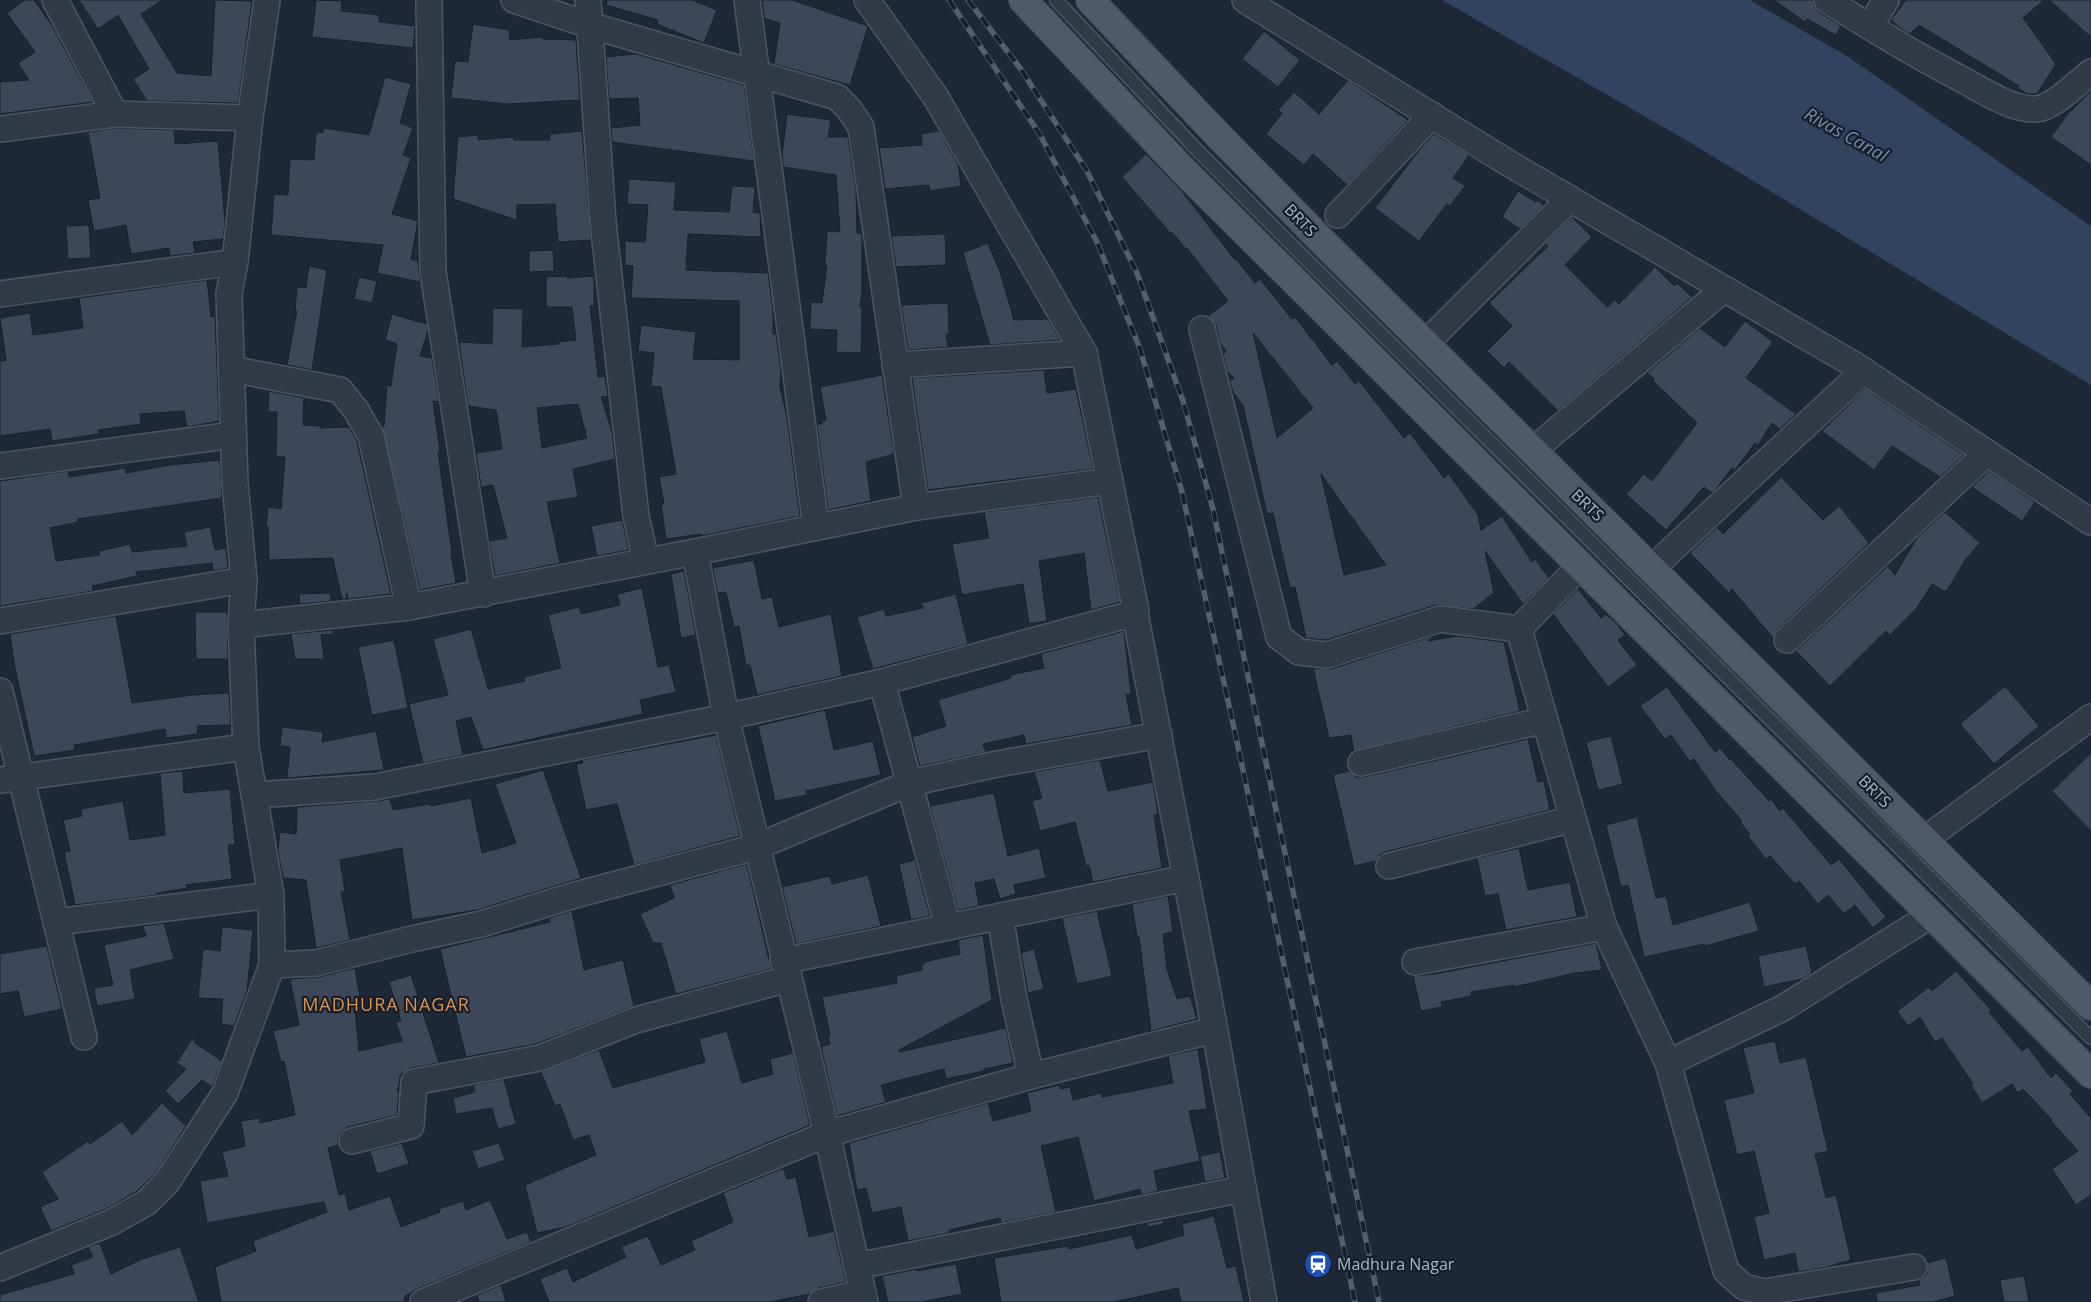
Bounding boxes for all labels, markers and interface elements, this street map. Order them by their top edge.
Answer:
water label: Rivas Canal [1801,101,1893,167]
street label: BRTS [1280,199,1322,241]
street label: BRTS [1567,484,1609,526]
street label: BRTS [1854,770,1896,812]
district label: MADHURA NAGAR [302,992,470,1016]
station icon: Madhura Nagar [1303,1249,1333,1279]
place label: Madhura Nagar [1337,1253,1455,1275]

